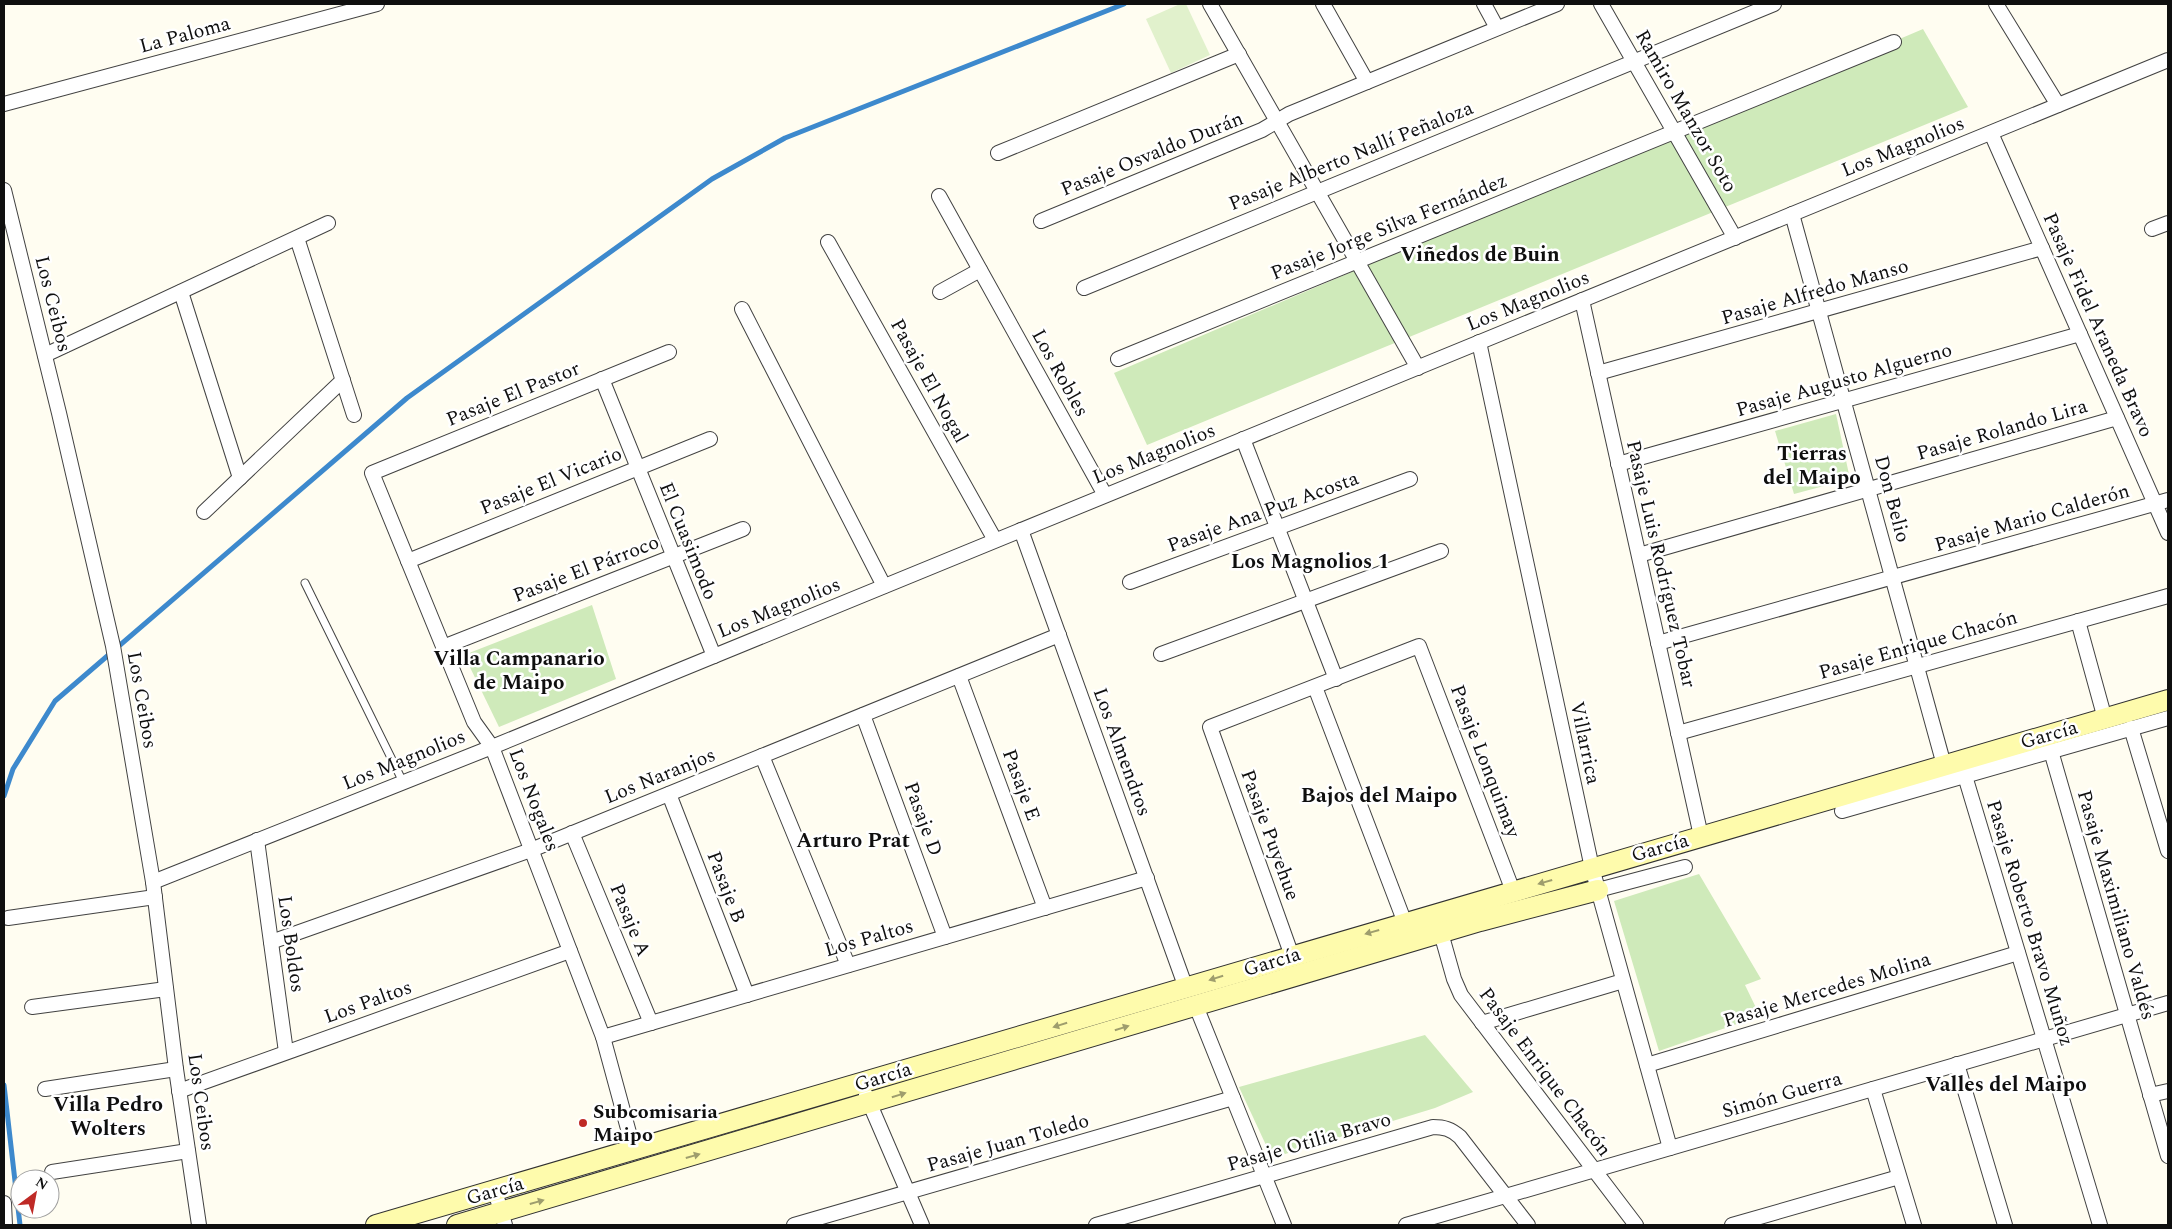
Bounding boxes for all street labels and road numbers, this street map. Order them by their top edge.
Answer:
street label: La Paloma [136,8,234,62]
street label: Ramiro Manzor Soto [1627,24,1745,198]
street label: Pasaje Alberto Nallí Peñaloza [1224,93,1478,219]
street label: Pasaje Osvaldo Durán [1056,104,1248,204]
street label: Los Magnolios [1837,109,1969,185]
street label: Pasaje Jorge Silva Fernández [1266,166,1512,288]
street label: Pasaje Fidel Araneda Bravo [2035,208,2161,442]
street label: Pasaje Alfredo Manso [1718,251,1912,333]
street label: Los Ceibos [27,253,79,355]
street label: Los Magnolios [1462,263,1594,339]
street label: Pasaje El Nogal [882,313,976,449]
street label: Los Robles [1024,324,1096,422]
street label: Pasaje Augusto Alguerno [1732,335,1956,425]
street label: Pasaje El Pastor [442,354,584,434]
street label: Pasaje Rolando Lira [1913,391,2091,469]
street label: Los Magnolios [1088,416,1220,492]
street label: Pasaje Luis Rodríguez Tobar [1618,437,1704,691]
street label: Pasaje El Vicario [475,439,627,523]
street label: Don Belio [1866,452,1918,546]
street label: Pasaje Ana Puz Acosta [1163,463,1363,561]
street label: Pasaje Mario Calderón [1931,476,2133,560]
street label: El Cuasimodo [651,478,725,604]
street label: Pasaje El Párroco [508,527,664,611]
street label: Los Magnolios [713,570,845,646]
street label: Pasaje Enrique Chacón [1815,602,2021,688]
street label: Los Ceibos [119,649,165,751]
street label: Pasaje Lonquimay [1442,680,1528,843]
street label: Los Almendros [1085,684,1159,820]
street label: Villarrica [1562,699,1608,787]
street label: García [2017,712,2082,758]
street label: Los Magnolios [338,722,470,798]
street label: Los Naranjos [600,740,720,812]
street label: Los Nogales [501,744,567,856]
street label: Pasaje E [994,745,1048,825]
street label: Pasaje Puyehue [1232,765,1308,905]
street label: Pasaje D [896,778,950,860]
street label: Pasaje Maximiliano Valdés [2069,786,2163,1024]
street label: Pasaje Roberto Bravo Muñoz [1978,796,2082,1050]
street label: García [1628,825,1693,871]
street label: Pasaje B [699,847,753,927]
street label: Pasaje A [602,879,658,961]
street label: Los Boldos [269,894,313,994]
street label: Los Paltos [821,911,917,965]
street label: García [1240,939,1305,985]
street label: Pasaje Mercedes Molina [1720,944,1935,1036]
street label: Los Paltos [320,972,416,1032]
street label: Pasaje Enrique Chacón [1471,981,1619,1163]
street label: Los Ceibos [179,1051,223,1153]
street label: García [851,1054,916,1100]
street label: Simón Guerra [1718,1063,1846,1126]
street label: Pasaje Otilia Bravo [1223,1104,1395,1180]
street label: Pasaje Juan Toledo [923,1105,1093,1181]
street label: García [463,1168,528,1214]

